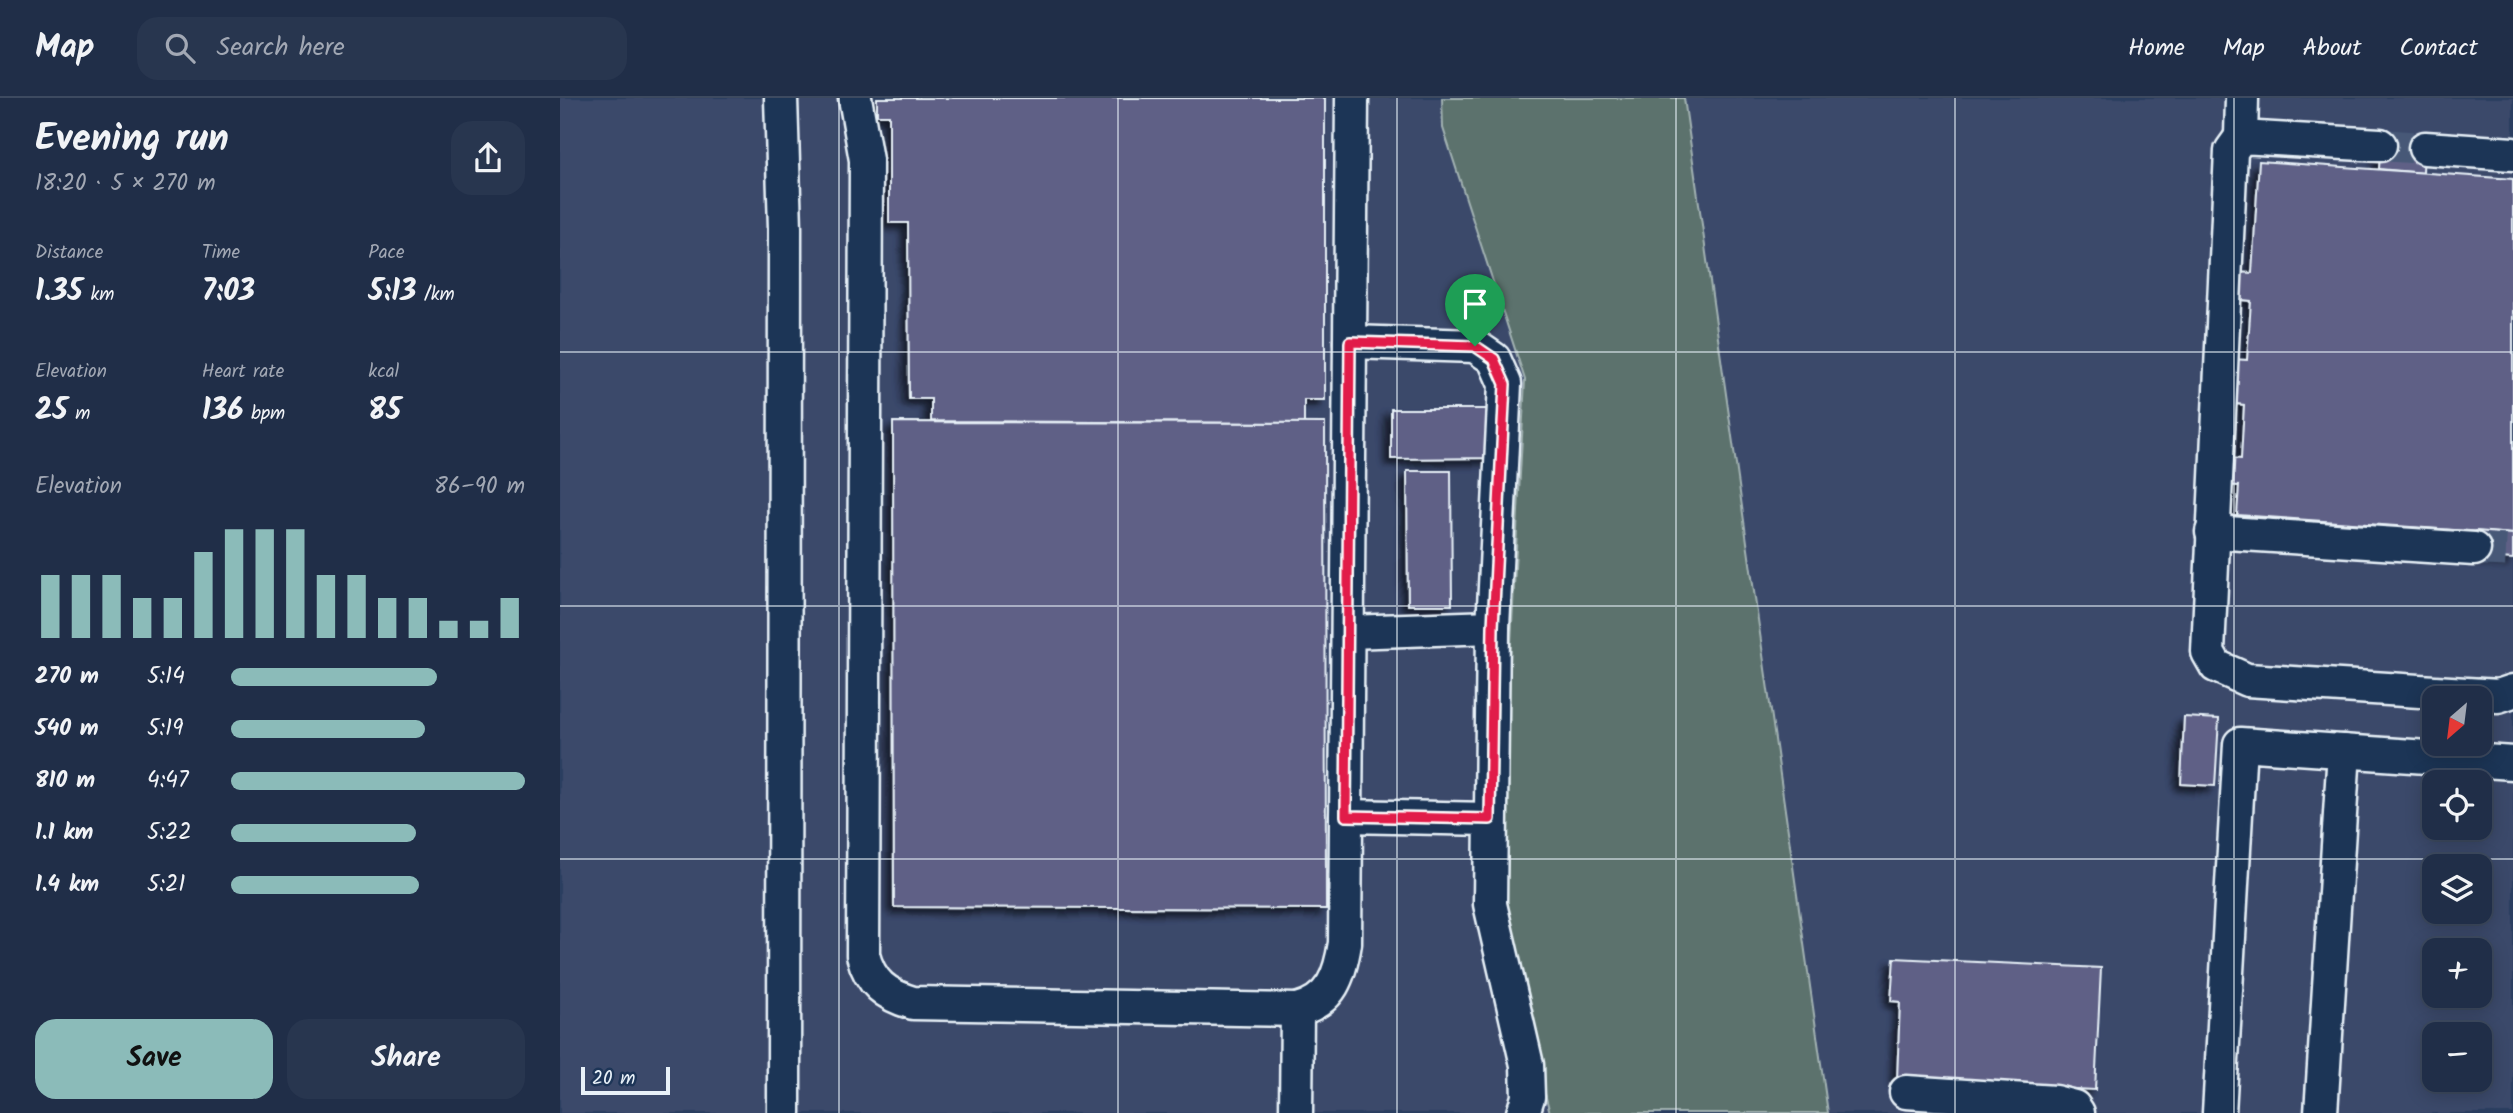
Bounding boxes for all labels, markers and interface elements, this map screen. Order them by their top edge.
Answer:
search box [137,17,627,80]
text: Map [35,22,95,75]
text: Search here [217,27,345,69]
icon: search [161,29,199,67]
text: Home [2128,29,2185,68]
text: Map [2223,29,2265,68]
text: About [2303,29,2361,68]
text: Contact [2399,29,2478,68]
text: Evening run [35,110,229,170]
button: share [451,121,525,195]
text: 18:20 · 5 × 270 m [35,166,216,202]
text: Distance [35,238,103,268]
text: Time [202,238,240,268]
text: Pace [368,238,405,268]
text: 1.35 [35,268,83,316]
text: 7:03 [202,268,255,316]
text: 5:13 [368,268,416,316]
pin [1445,274,1505,346]
text: km [83,280,114,310]
text: /km [416,280,455,310]
icon: arrive [1456,285,1494,323]
text: Elevation [35,357,107,387]
text: Heart rate [202,357,284,387]
text: kcal [368,357,399,387]
text: 25 [35,387,68,435]
text: 136 [202,387,243,435]
text: 85 [368,387,401,435]
text: m [68,399,90,429]
text: bpm [243,399,285,429]
text: Elevation [35,469,122,505]
text: 86–90 m [434,469,525,505]
text: 270 m [35,659,99,695]
text: 5:14 [147,659,185,695]
north arrow [2422,686,2492,756]
map controls [2422,686,2492,1092]
text: 540 m [35,711,99,747]
text: 5:19 [147,711,183,747]
text: 810 m [35,763,95,799]
text: 4:47 [147,763,189,799]
button: locate [2422,770,2492,840]
text: 1.1 km [35,815,93,851]
text: 5:22 [147,815,192,851]
button: layers [2422,854,2492,924]
text: 1.4 km [35,867,99,903]
text: 5:21 [147,867,186,903]
button: + [2422,938,2492,1008]
button: Save [35,1019,273,1099]
button: Share [287,1019,525,1099]
button: − [2422,1022,2492,1092]
scale bar [581,1064,670,1096]
text: 20 m [592,1064,635,1094]

